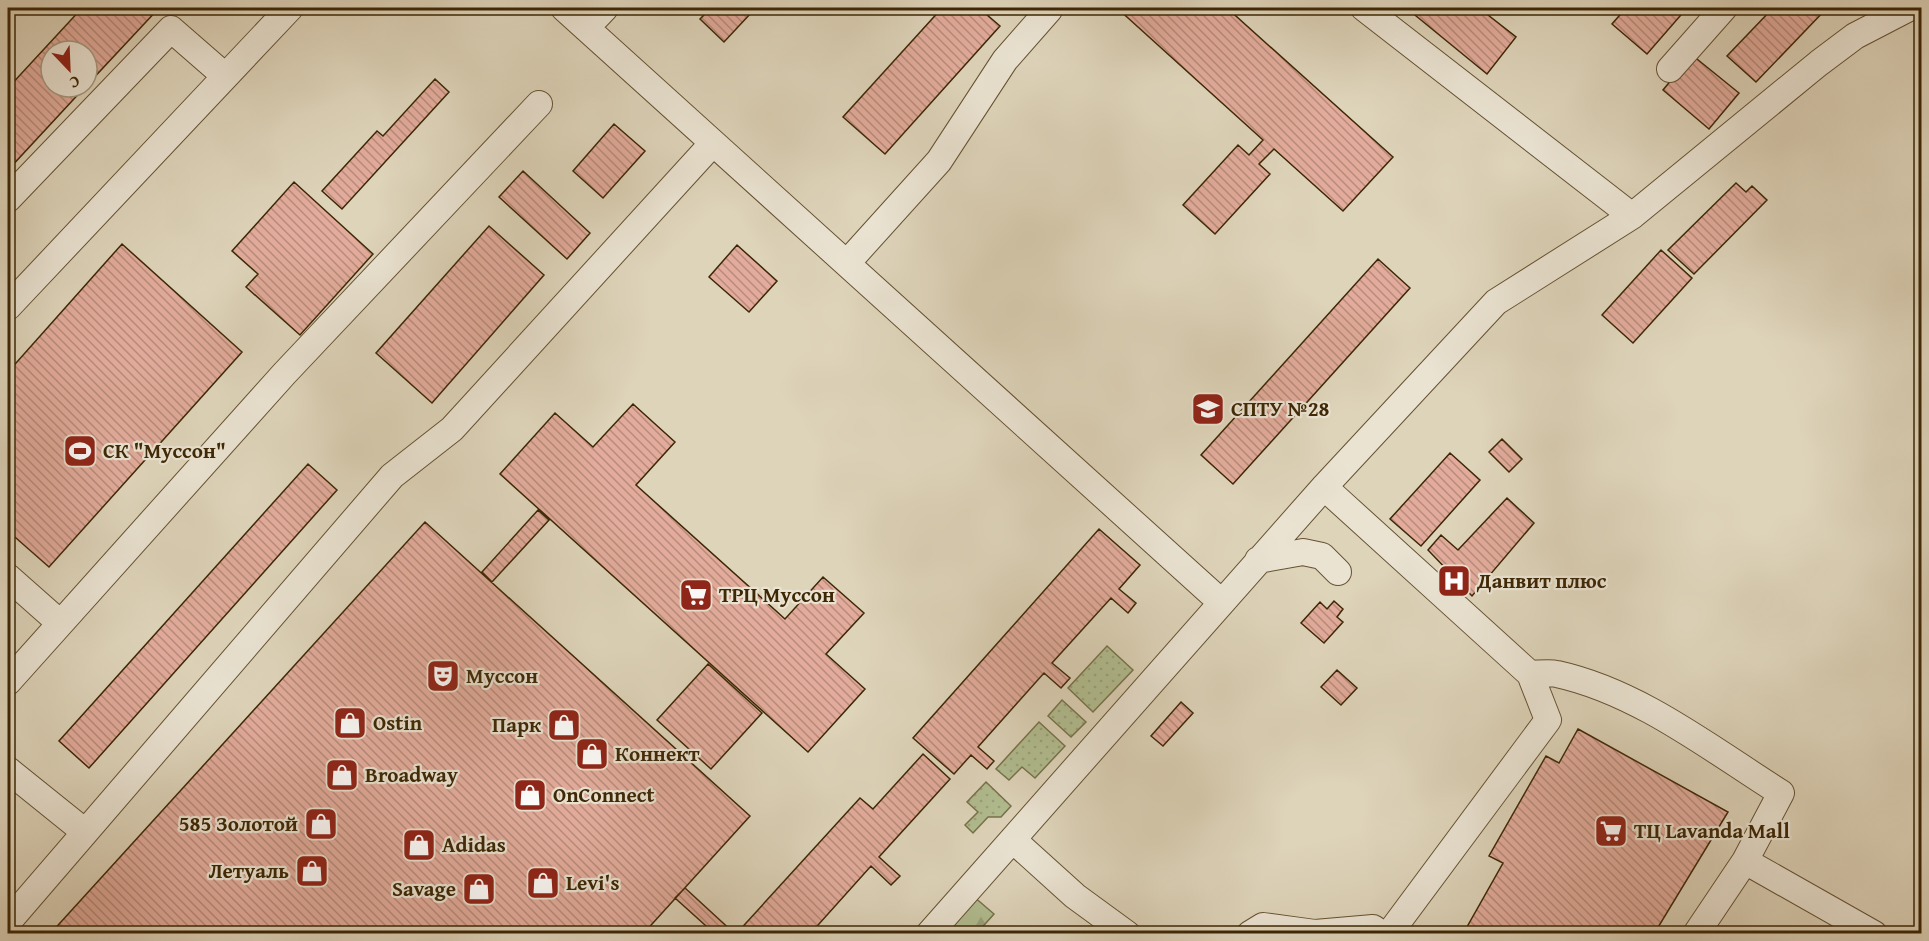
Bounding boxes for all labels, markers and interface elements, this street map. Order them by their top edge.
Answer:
north arrow [39,39,99,99]
text: С [66,70,84,96]
school or university icon: СПТУ №28 [1190,391,1226,427]
place label: СПТУ №28 [1231,393,1330,424]
sports icon: СК "Муссон" [62,433,98,469]
place label: СК "Муссон" [103,435,226,466]
hospital icon: Данвит плюс [1436,563,1472,599]
place label: Данвит плюс [1476,565,1607,596]
supermarket icon: ТРЦ Муссон [678,577,714,613]
place label: ТРЦ Муссон [719,579,835,610]
theatre icon: Муссон [425,658,461,694]
place label: Муссон [466,660,538,691]
shop icon: Ostin [332,705,368,741]
place label: Ostin [373,707,423,738]
shop icon: Парк [546,707,582,743]
place label: Парк [492,709,542,740]
shop icon: Коннект [574,736,610,772]
place label: Коннект [615,738,700,769]
shop icon: Broadway [324,757,360,793]
place label: Broadway [365,759,458,790]
shop icon: OnConnect [512,777,548,813]
place label: OnConnect [553,779,654,810]
shop icon: 585 Золотой [303,806,339,842]
place label: 585 Золотой [179,808,298,839]
supermarket icon: ТЦ Lavanda Mall [1593,813,1629,849]
place label: ТЦ Lavanda Mall [1634,815,1790,846]
shop icon: Adidas [401,827,437,863]
place label: Adidas [442,829,506,860]
shop icon: Летуаль [294,853,330,889]
place label: Летуаль [209,855,289,886]
shop icon: Levi's [525,865,561,901]
place label: Levi's [566,867,619,898]
shop icon: Savage [461,871,497,907]
place label: Savage [392,873,456,904]

